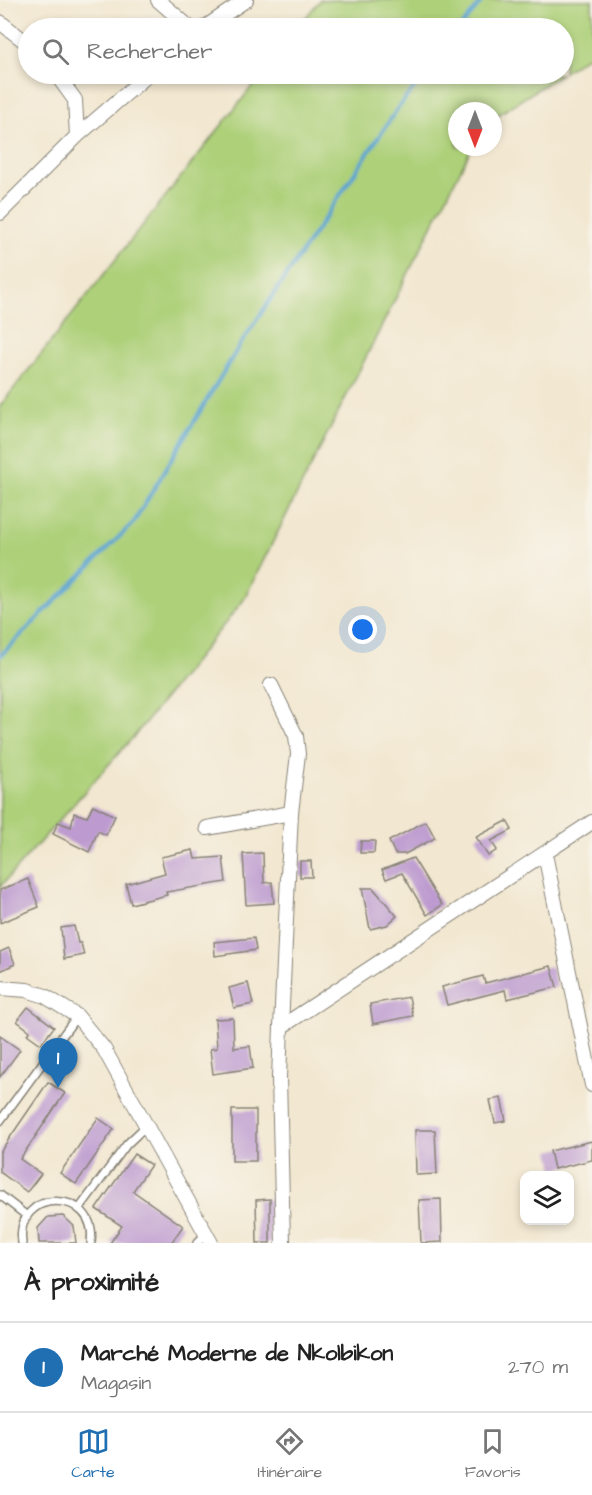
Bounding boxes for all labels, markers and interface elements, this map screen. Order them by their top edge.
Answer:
search box [18,18,574,84]
icon: search [39,35,72,68]
text: Rechercher [87,36,212,67]
north arrow [448,102,502,156]
your location [348,615,377,644]
pin: 1 [38,1038,78,1088]
map controls [520,1171,574,1225]
button: layers [520,1171,574,1225]
text: À proximité [24,1264,159,1300]
text: Marché Moderne de Nkolbikon [81,1338,393,1369]
text: 1 [42,1353,45,1381]
text: 270 m [508,1353,568,1381]
text: Magasin [81,1369,151,1397]
tab: Carte [71,1425,115,1483]
tab: Itinéraire [257,1425,322,1483]
tab: Favoris [465,1425,521,1483]

